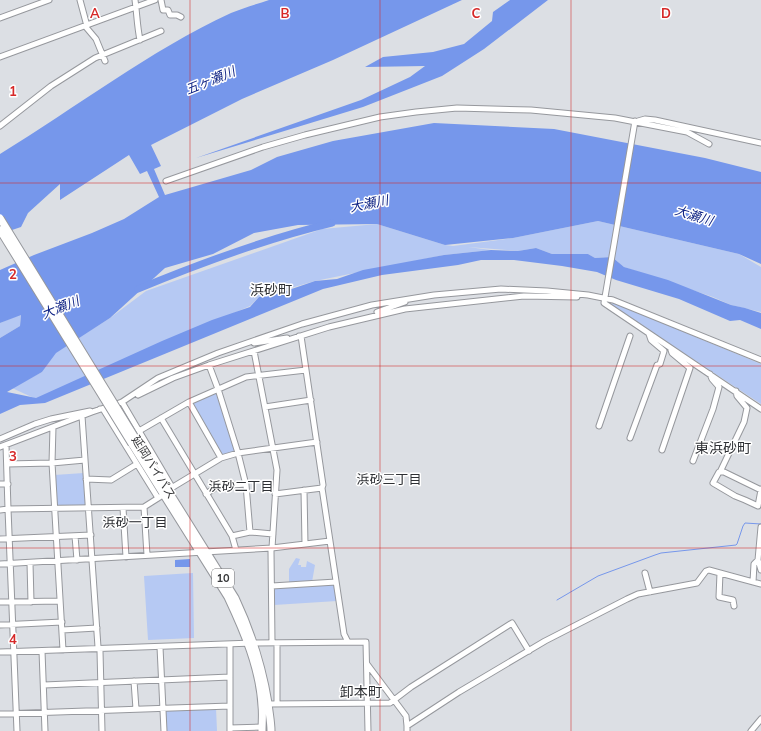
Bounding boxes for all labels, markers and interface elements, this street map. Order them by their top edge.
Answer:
text: A [90,5,100,21]
text: B [281,5,290,21]
text: C [472,5,481,21]
text: D [661,5,671,21]
water label: 五ヶ瀬川 [183,62,239,97]
text: 1 [9,83,17,99]
water label: 大瀬川 [348,191,392,215]
water label: 大瀬川 [673,202,717,229]
text: 2 [9,266,17,282]
district label: 浜砂町 [250,281,292,299]
water label: 大瀬川 [39,292,83,322]
street label: 延岡バイパス [129,433,179,501]
district label: 東浜砂町 [695,439,751,457]
text: 3 [9,448,17,464]
district label: 浜砂三丁目 [356,471,422,487]
district label: 浜砂二丁目 [208,478,274,494]
district label: 浜砂一丁目 [102,514,168,530]
road number: 10 [212,569,234,587]
text: 4 [9,631,17,647]
district label: 卸本町 [340,683,382,701]

